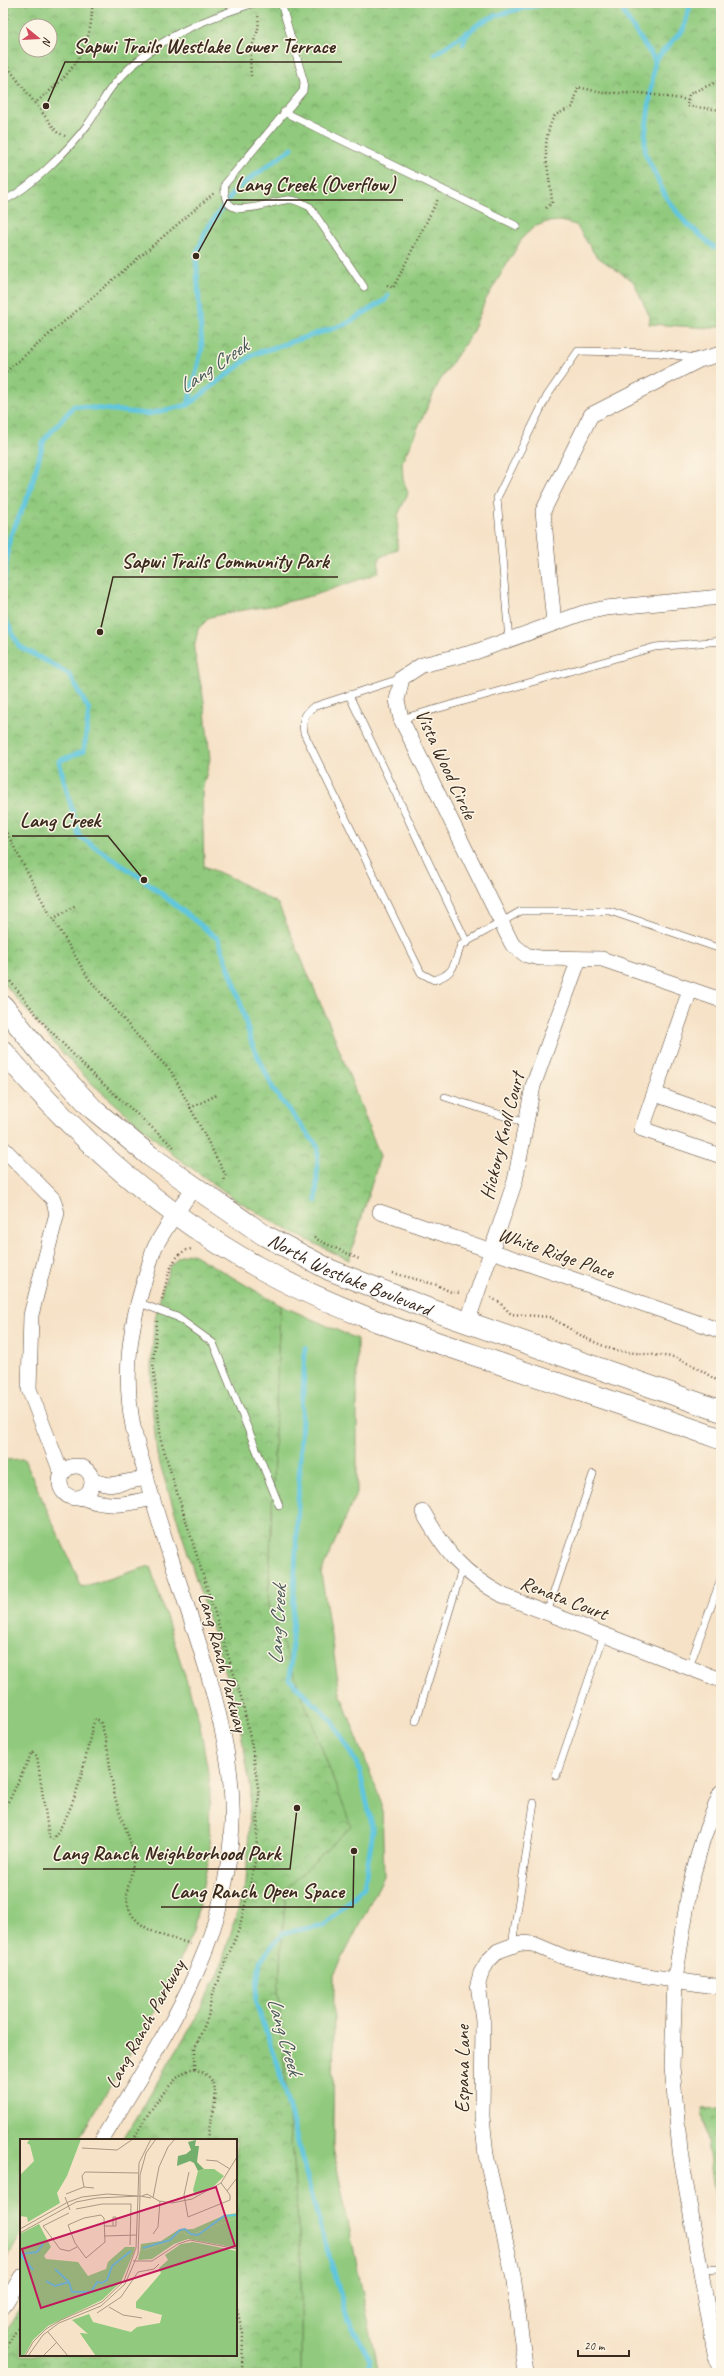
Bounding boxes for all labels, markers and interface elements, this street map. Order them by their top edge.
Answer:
north arrow [18,18,58,58]
callout: Sapwi Trails Westlake Lower Terrace [65,29,342,62]
text: Sapwi Trails Westlake Lower Terrace [73,33,337,59]
text: N [39,36,55,49]
callout: Lang Creek (Overflow) [227,167,403,200]
text: Lang Creek (Overflow) [235,171,397,197]
water label: Lang Creek [173,331,256,399]
callout: Sapwi Trails Community Park [113,544,338,577]
text: Sapwi Trails Community Park [121,548,331,574]
street label: Vista Wood Circle [410,705,483,824]
callout: Lang Creek [12,803,108,836]
text: Lang Creek [20,807,102,833]
street label: Hickory Knoll Court [474,1067,531,1202]
street label: White Ridge Place [495,1222,619,1285]
street label: North Westlake Boulevard [264,1227,438,1322]
street label: Renata Court [517,1570,613,1627]
water label: Lang Creek [262,1581,292,1665]
street label: Lang Ranch Parkway [192,1589,254,1737]
callout: Lang Ranch Neighborhood Park [43,1836,290,1869]
text: Lang Ranch Neighborhood Park [52,1840,282,1866]
callout: Lang Ranch Open Space [161,1874,353,1907]
text: Lang Ranch Open Space [170,1878,346,1904]
street label: Lang Ranch Parkway [99,1953,192,2093]
water label: Lang Creek [262,1994,309,2081]
street label: Espana Lane [450,2024,475,2113]
inset map [20,2139,237,2356]
scale bar [578,2332,629,2358]
text: 20 m [584,2338,606,2354]

